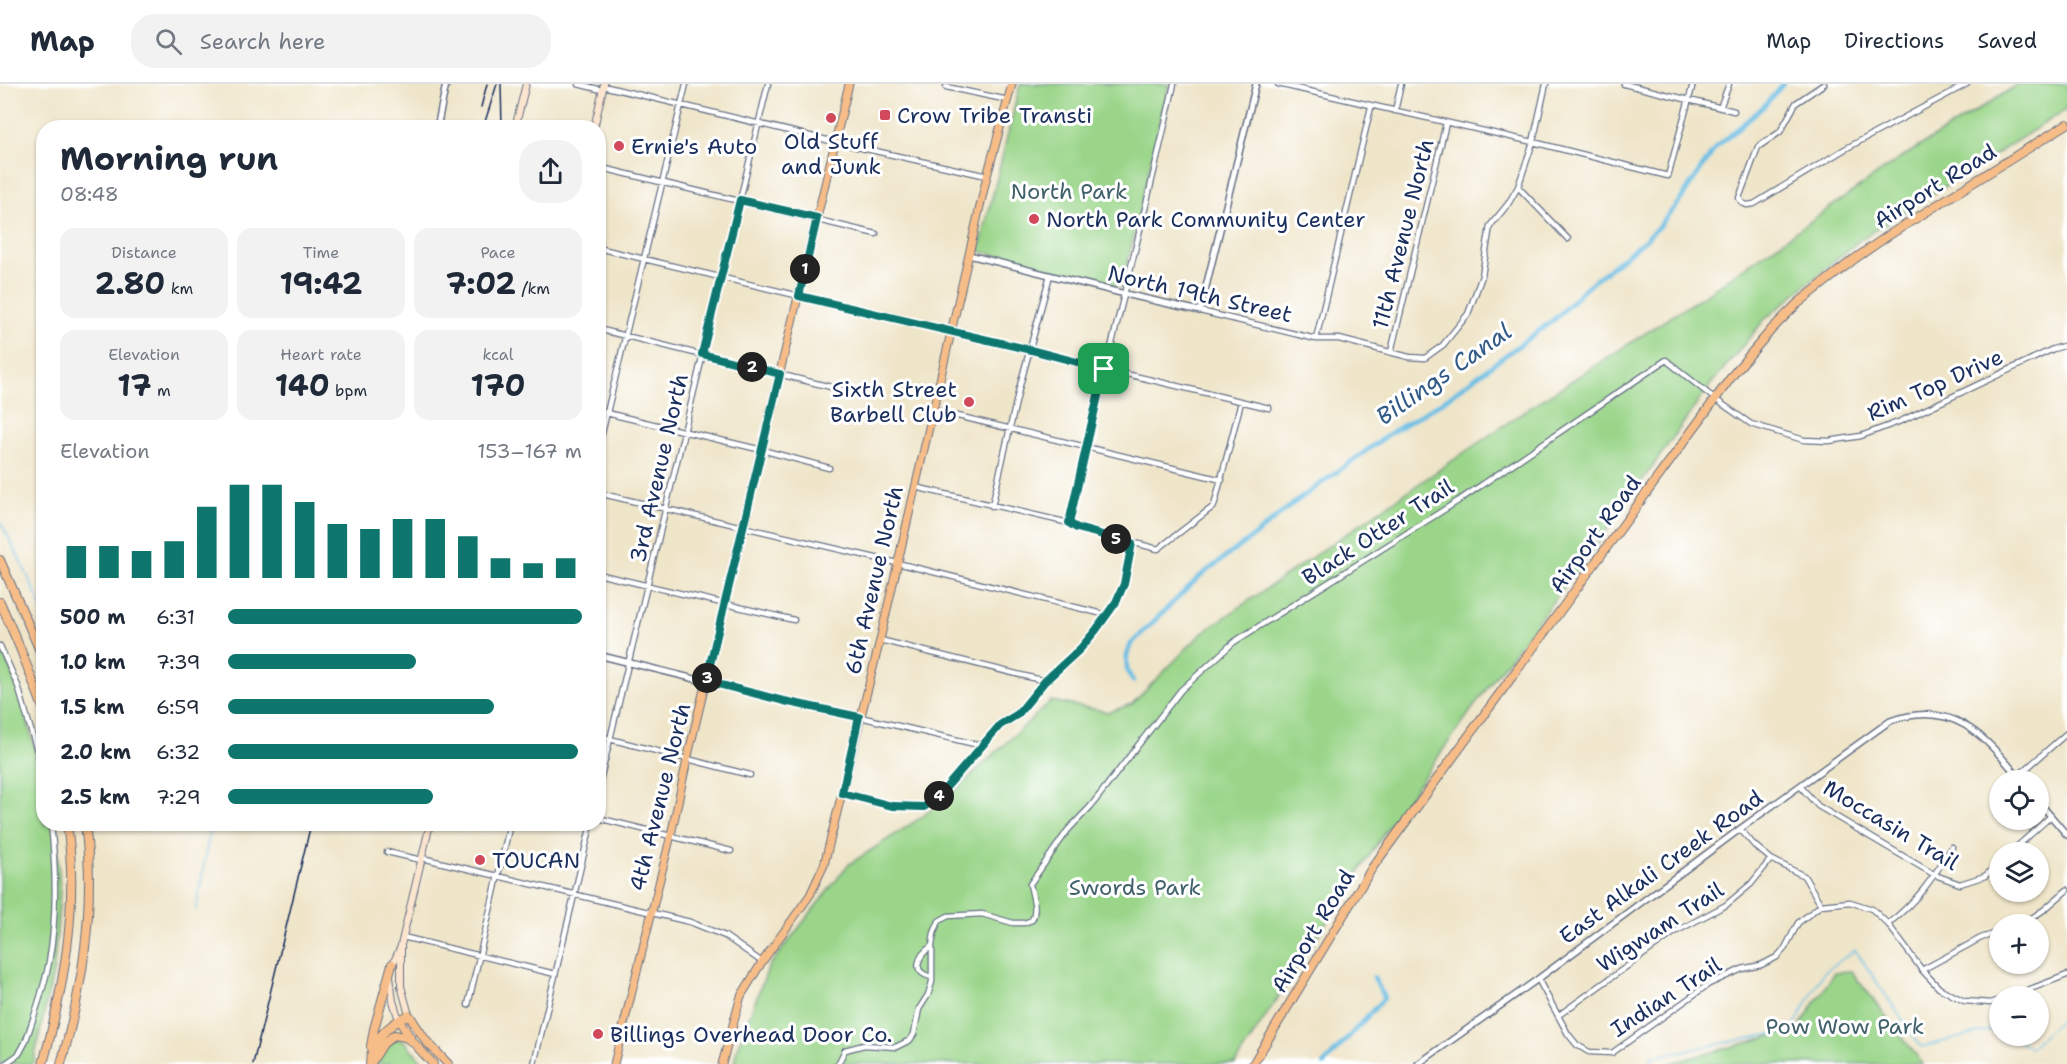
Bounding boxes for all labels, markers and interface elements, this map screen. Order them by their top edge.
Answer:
search box [131,14,551,68]
text: Map [30,22,95,60]
icon: search [152,25,185,58]
text: Search here [200,27,325,56]
text: Map [1766,27,1811,55]
text: Directions [1844,27,1944,55]
text: Saved [1977,27,2037,55]
place label: Crow Tribe Transti [897,101,1092,130]
marker: Crow Tribe Transti [878,108,892,122]
marker: Old Stuff and Junk [824,111,838,125]
place label: Old Stuff and Junk [781,127,881,181]
place label: Ernie's Auto [631,132,757,161]
text: Morning run [60,136,278,181]
street label: 11th Avenue North [1365,136,1441,332]
street label: Airport Road [1868,137,2002,235]
marker: Ernie's Auto [612,139,626,153]
button: share [519,140,582,203]
park label: North Park [1010,177,1128,206]
text: 08:48 [60,181,119,207]
place label: North Park Community Center [1046,205,1366,234]
marker: North Park Community Center [1027,212,1041,226]
text: Distance [111,242,177,263]
text: Time [303,242,339,263]
text: Pace [480,242,516,263]
pin: 1 [790,254,820,284]
text: 1 [801,258,809,279]
street label: North 19th Street [1105,259,1295,329]
text: 2.80 [95,263,165,304]
text: 19:42 [279,263,363,304]
text: 7:02 [446,263,516,304]
text: km [165,278,193,299]
text: /km [516,278,550,299]
water label: Billings Canal [1370,315,1518,433]
street label: Rim Top Drive [1863,342,2007,428]
pin [1078,343,1129,394]
text: Elevation [108,344,180,365]
text: Heart rate [280,344,362,365]
text: kcal [482,344,514,365]
pin: 2 [737,352,767,382]
icon: arrive [1087,352,1120,385]
text: 2 [746,356,758,377]
text: 17 [117,365,152,406]
text: 140 [275,365,330,406]
text: 170 [470,365,526,406]
street label: 3rd Avenue North [623,371,695,565]
place label: Sixth Street Barbell Club [830,375,957,429]
text: m [152,380,171,401]
text: bpm [330,380,367,401]
marker: Sixth Street Barbell Club [962,395,976,409]
text: Elevation [60,438,150,464]
text: 153–167 m [477,438,582,464]
street label: Airport Road [1542,469,1648,599]
street label: Black Otter Trail [1297,472,1460,592]
street label: 6th Avenue North [838,483,910,677]
pin: 5 [1101,524,1131,554]
text: 5 [1111,528,1121,549]
text: 500 m [60,604,126,630]
text: 6:31 [156,604,195,630]
text: 1.0 km [60,649,125,675]
text: 7:39 [156,649,201,675]
pin: 3 [692,663,722,693]
text: 3 [701,667,713,688]
text: 1.5 km [60,694,124,720]
text: 6:59 [156,694,200,720]
street label: 4th Avenue North [623,700,697,894]
text: 2.0 km [60,739,131,765]
text: 6:32 [156,739,200,765]
map controls [1989,770,2049,1046]
button: locate [1989,770,2049,830]
street label: Moccasin Trail [1818,773,1965,877]
pin: 4 [924,781,954,811]
street label: East Alkali Creek Road [1553,783,1769,951]
text: 2.5 km [60,784,130,810]
text: 7:29 [156,784,201,810]
text: 4 [933,785,945,806]
button: layers [1989,842,2049,902]
place label: TOUCAN [492,846,580,875]
marker: TOUCAN [473,853,487,867]
street label: Airport Road [1265,864,1361,998]
park label: Swords Park [1069,873,1201,902]
street label: Wigwam Trail [1591,875,1729,979]
button: + [1989,914,2049,974]
street label: Indian Trail [1605,950,1727,1044]
button: − [1989,986,2049,1046]
park label: Pow Wow Park [1766,1012,1924,1041]
place label: Billings Overhead Door Co. [610,1020,892,1049]
marker: Billings Overhead Door Co. [591,1027,605,1041]

